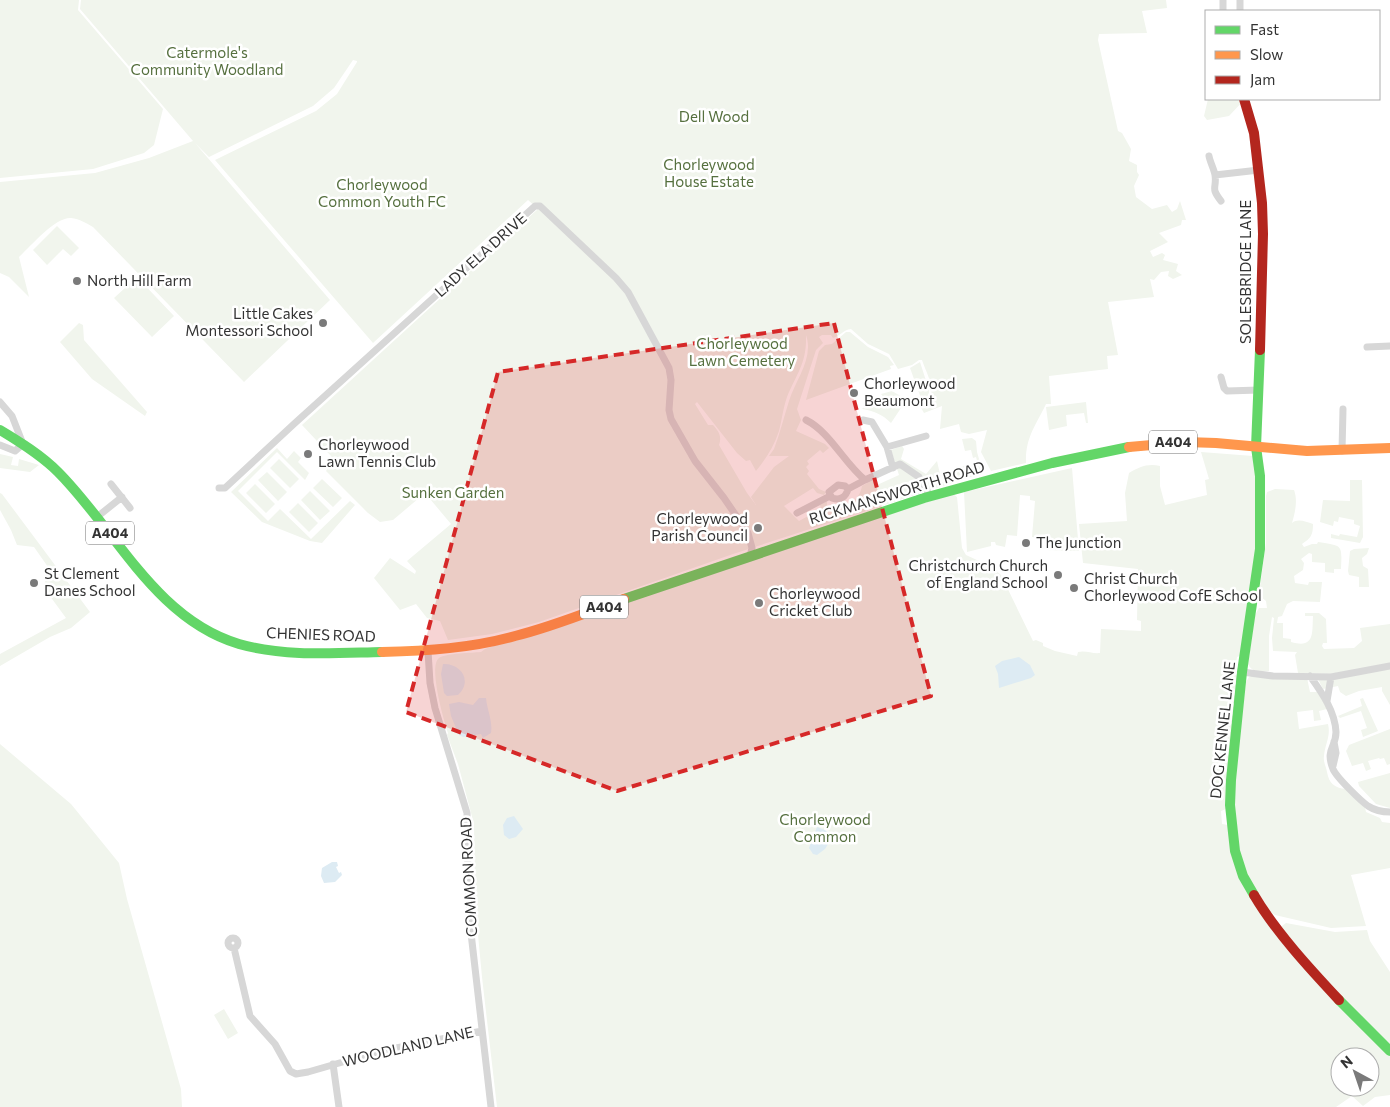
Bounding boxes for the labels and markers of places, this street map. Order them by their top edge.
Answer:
place label: North Hill Farm [87,271,192,289]
marker: North Hill Farm [71,275,83,287]
place label: Little Cakes Montessori School [185,304,313,339]
marker: Little Cakes Montessori School [317,317,329,329]
place label: Chorleywood Beaumont [864,374,955,409]
marker: Chorleywood Beaumont [848,387,860,399]
place label: Chorleywood Lawn Tennis Club [318,435,436,470]
marker: Chorleywood Lawn Tennis Club [302,448,314,460]
place label: Chorleywood Parish Council [651,509,748,544]
marker: Chorleywood Parish Council [752,522,764,534]
place label: The Junction [1036,533,1121,551]
marker: The Junction [1020,537,1032,549]
place label: Christchurch Church of England School [908,556,1048,591]
place label: St Clement Danes School [44,564,136,599]
marker: Christchurch Church of England School [1052,569,1064,581]
place label: Christ Church Chorleywood CofE School [1084,569,1262,604]
marker: St Clement Danes School [28,577,40,589]
marker: Christ Church Chorleywood CofE School [1068,582,1080,594]
place label: Chorleywood Cricket Club [769,584,860,619]
marker: Chorleywood Cricket Club [753,597,765,609]

